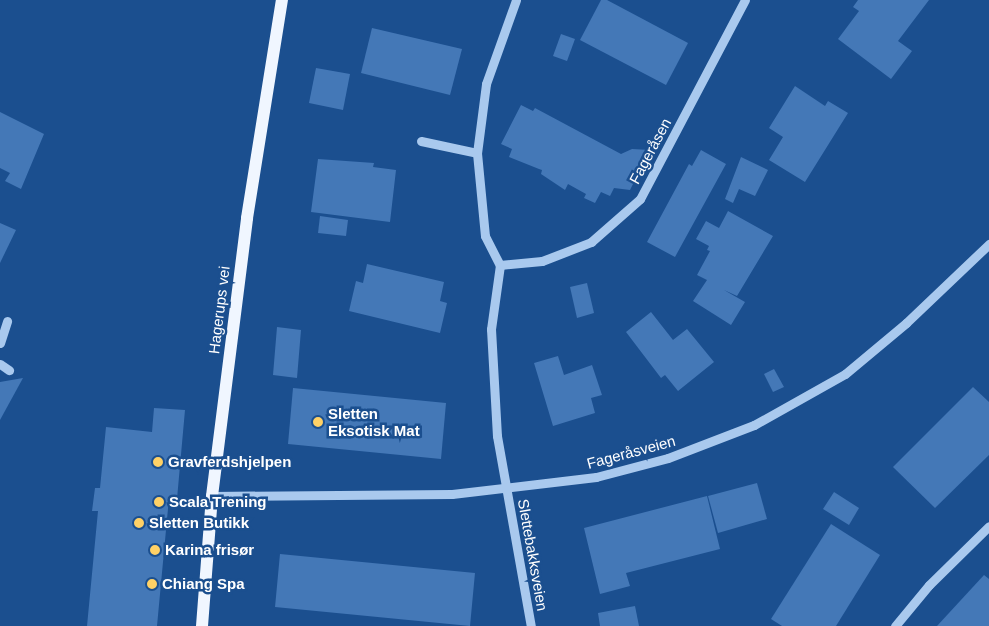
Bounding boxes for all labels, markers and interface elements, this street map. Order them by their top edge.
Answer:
street label: Fageråsen [625,115,675,187]
street label: Hagerups vei [205,265,233,355]
place label: Sletten Eksotisk Mat [328,404,420,439]
marker: Sletten Eksotisk Mat [312,416,324,428]
street label: Fageråsveien [585,432,677,472]
place label: Gravferdshjelpen [168,453,291,471]
marker: Gravferdshjelpen [152,456,164,468]
place label: Scala Trening [169,493,267,511]
marker: Scala Trening [153,496,165,508]
street label: Slettebakksveien [514,498,552,612]
place label: Sletten Butikk [149,514,249,532]
marker: Sletten Butikk [133,517,145,529]
place label: Karina frisør [165,541,254,559]
marker: Karina frisør [149,544,161,556]
place label: Chiang Spa [162,575,245,593]
marker: Chiang Spa [146,578,158,590]

